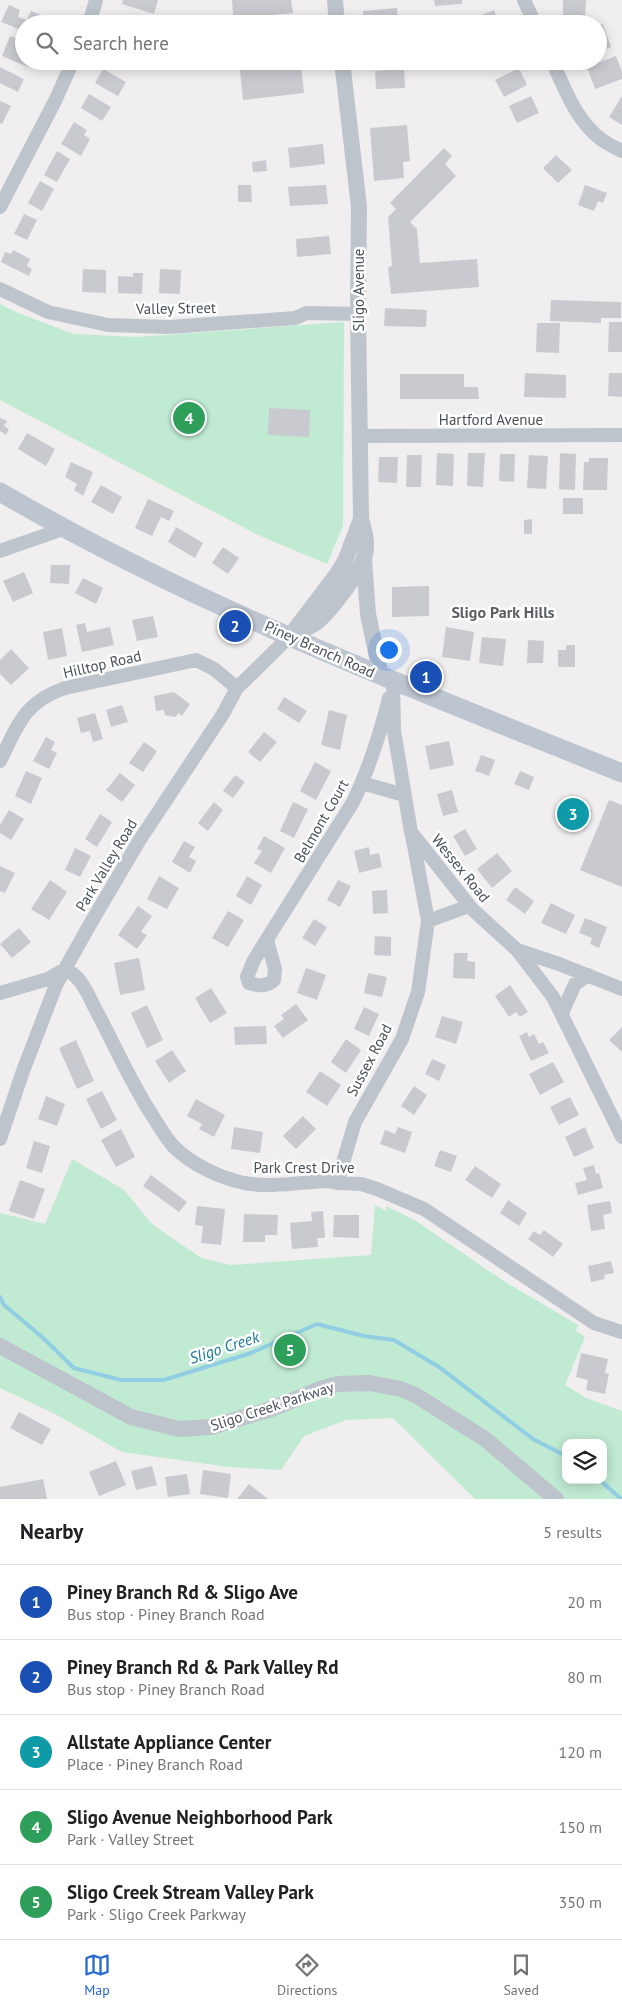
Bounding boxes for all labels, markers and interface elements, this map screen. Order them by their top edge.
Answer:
search box [15,15,607,70]
icon: search [33,29,61,57]
text: Search here [73,31,169,55]
street label: Sligo Avenue [349,249,368,331]
street label: Valley Street [135,298,216,318]
pin: 4 [173,399,205,437]
street label: Hartford Avenue [439,410,543,429]
district label: Sligo Park Hills [451,602,555,622]
pin: 2 [219,607,251,645]
street label: Piney Branch Road [262,616,378,682]
your location [376,637,402,663]
street label: Hilltop Road [61,646,143,682]
pin: 1 [410,658,442,696]
street label: Belmont Court [290,776,352,866]
pin: 3 [557,795,589,833]
street label: Park Valley Road [71,815,141,915]
street label: Wessex Road [428,830,494,906]
street label: Sussex Road [342,1021,396,1099]
street label: Park Crest Drive [253,1158,355,1177]
water label: Sligo Creek [187,1326,262,1368]
pin: 5 [274,1331,306,1369]
street label: Sligo Creek Parkway [208,1377,336,1435]
map controls [562,1439,607,1484]
button: layers [562,1439,607,1484]
text: Nearby [20,1518,83,1545]
text: 5 results [543,1522,602,1542]
text: Piney Branch Rd & Sligo Ave [67,1580,298,1604]
text: 1 [31,1592,41,1612]
text: 20 m [567,1592,602,1612]
text: Bus stop · Piney Branch Road [67,1604,265,1624]
text: Piney Branch Rd & Park Valley Rd [67,1655,338,1679]
text: 2 [31,1667,41,1687]
text: 80 m [567,1667,602,1687]
text: Bus stop · Piney Branch Road [67,1679,265,1699]
text: Allstate Appliance Center [67,1730,271,1754]
text: 3 [31,1742,41,1762]
text: 120 m [559,1742,602,1762]
text: Place · Piney Branch Road [67,1754,243,1774]
text: Sligo Avenue Neighborhood Park [67,1805,333,1829]
text: 4 [31,1817,41,1837]
text: 150 m [559,1817,602,1837]
text: Park · Valley Street [67,1829,194,1849]
text: Sligo Creek Stream Valley Park [67,1880,314,1904]
text: 5 [31,1892,41,1912]
text: 350 m [559,1892,602,1912]
text: Park · Sligo Creek Parkway [67,1904,246,1924]
tab: Map [83,1951,111,1999]
tab: Directions [277,1951,337,1999]
tab: Saved [503,1951,539,1999]

